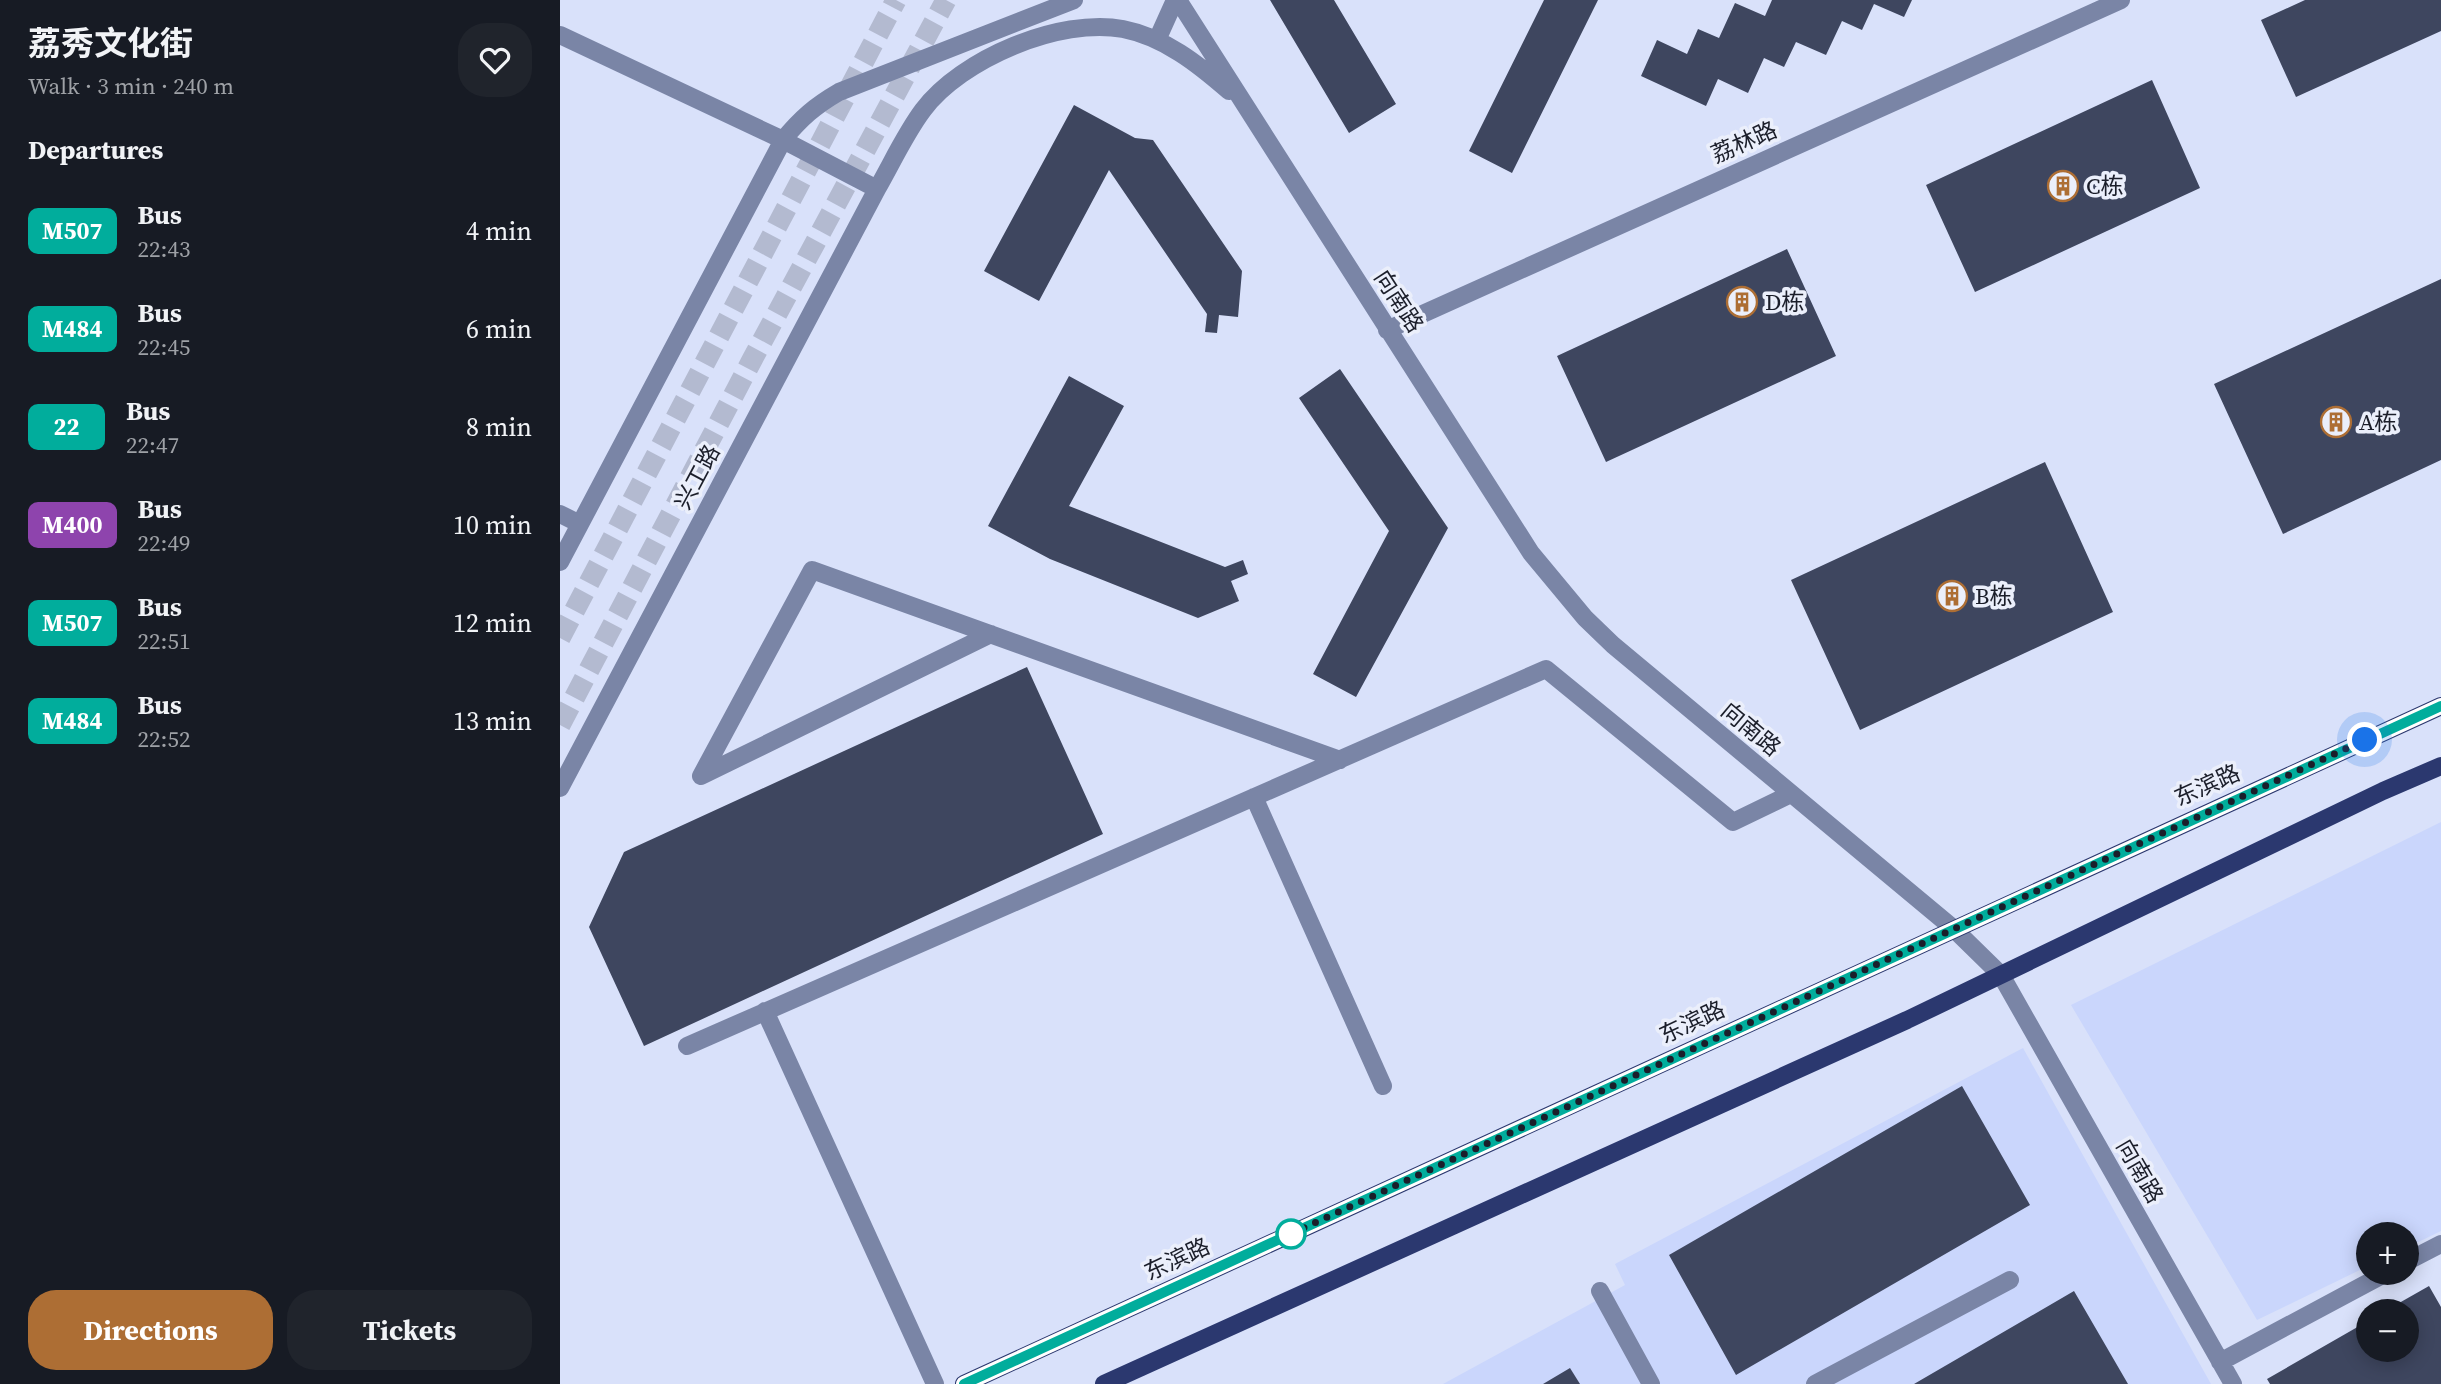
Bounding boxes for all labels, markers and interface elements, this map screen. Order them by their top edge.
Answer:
text: 荔秀文化街 [28,21,193,66]
button: heart [458,23,532,97]
text: Walk · 3 min · 240 m [28,70,234,102]
street label: 荔林路 [1706,113,1782,171]
text: Departures [28,132,163,168]
building icon: C栋 [2046,169,2080,203]
place label: C栋 [2086,170,2124,202]
text: Bus [138,197,182,233]
text: 4 min [466,213,532,249]
text: M507 [42,214,103,247]
text: 22:43 [138,233,190,265]
street label: 向南路 [1367,263,1431,339]
building icon: D栋 [1725,285,1759,319]
place label: D栋 [1765,286,1804,318]
text: Bus [138,295,182,331]
text: 6 min [466,311,532,347]
text: M484 [42,312,103,345]
text: 22:45 [138,331,190,363]
text: Bus [126,393,170,429]
building icon: A栋 [2319,405,2353,439]
place label: A栋 [2359,406,2397,438]
text: 8 min [466,409,532,445]
text: 22 [53,410,80,443]
text: 22:47 [126,429,179,461]
street label: 兴工路 [667,439,727,515]
text: Bus [138,491,182,527]
text: 10 min [453,507,532,543]
text: M400 [42,508,103,541]
text: 22:49 [138,527,190,559]
building icon: B栋 [1935,579,1969,613]
place label: B栋 [1975,580,2012,612]
text: Bus [138,589,182,625]
text: 12 min [453,605,532,641]
text: M507 [42,606,103,639]
text: 22:51 [138,625,190,657]
text: Bus [138,687,182,723]
street label: 向南路 [1714,695,1788,763]
text: 13 min [453,703,532,739]
text: M484 [42,704,103,737]
your location [2347,722,2382,757]
text: 22:52 [138,723,190,755]
street label: 东滨路 [2169,756,2245,814]
street label: 东滨路 [1654,993,1730,1051]
street label: 向南路 [2109,1133,2171,1209]
unlabelled marker [1276,1219,1306,1249]
map controls [2356,1222,2419,1362]
button: + [2356,1222,2419,1285]
street label: 东滨路 [1139,1230,1215,1288]
button: Directions [28,1290,273,1370]
button: Tickets [287,1290,532,1370]
button: − [2356,1299,2419,1362]

